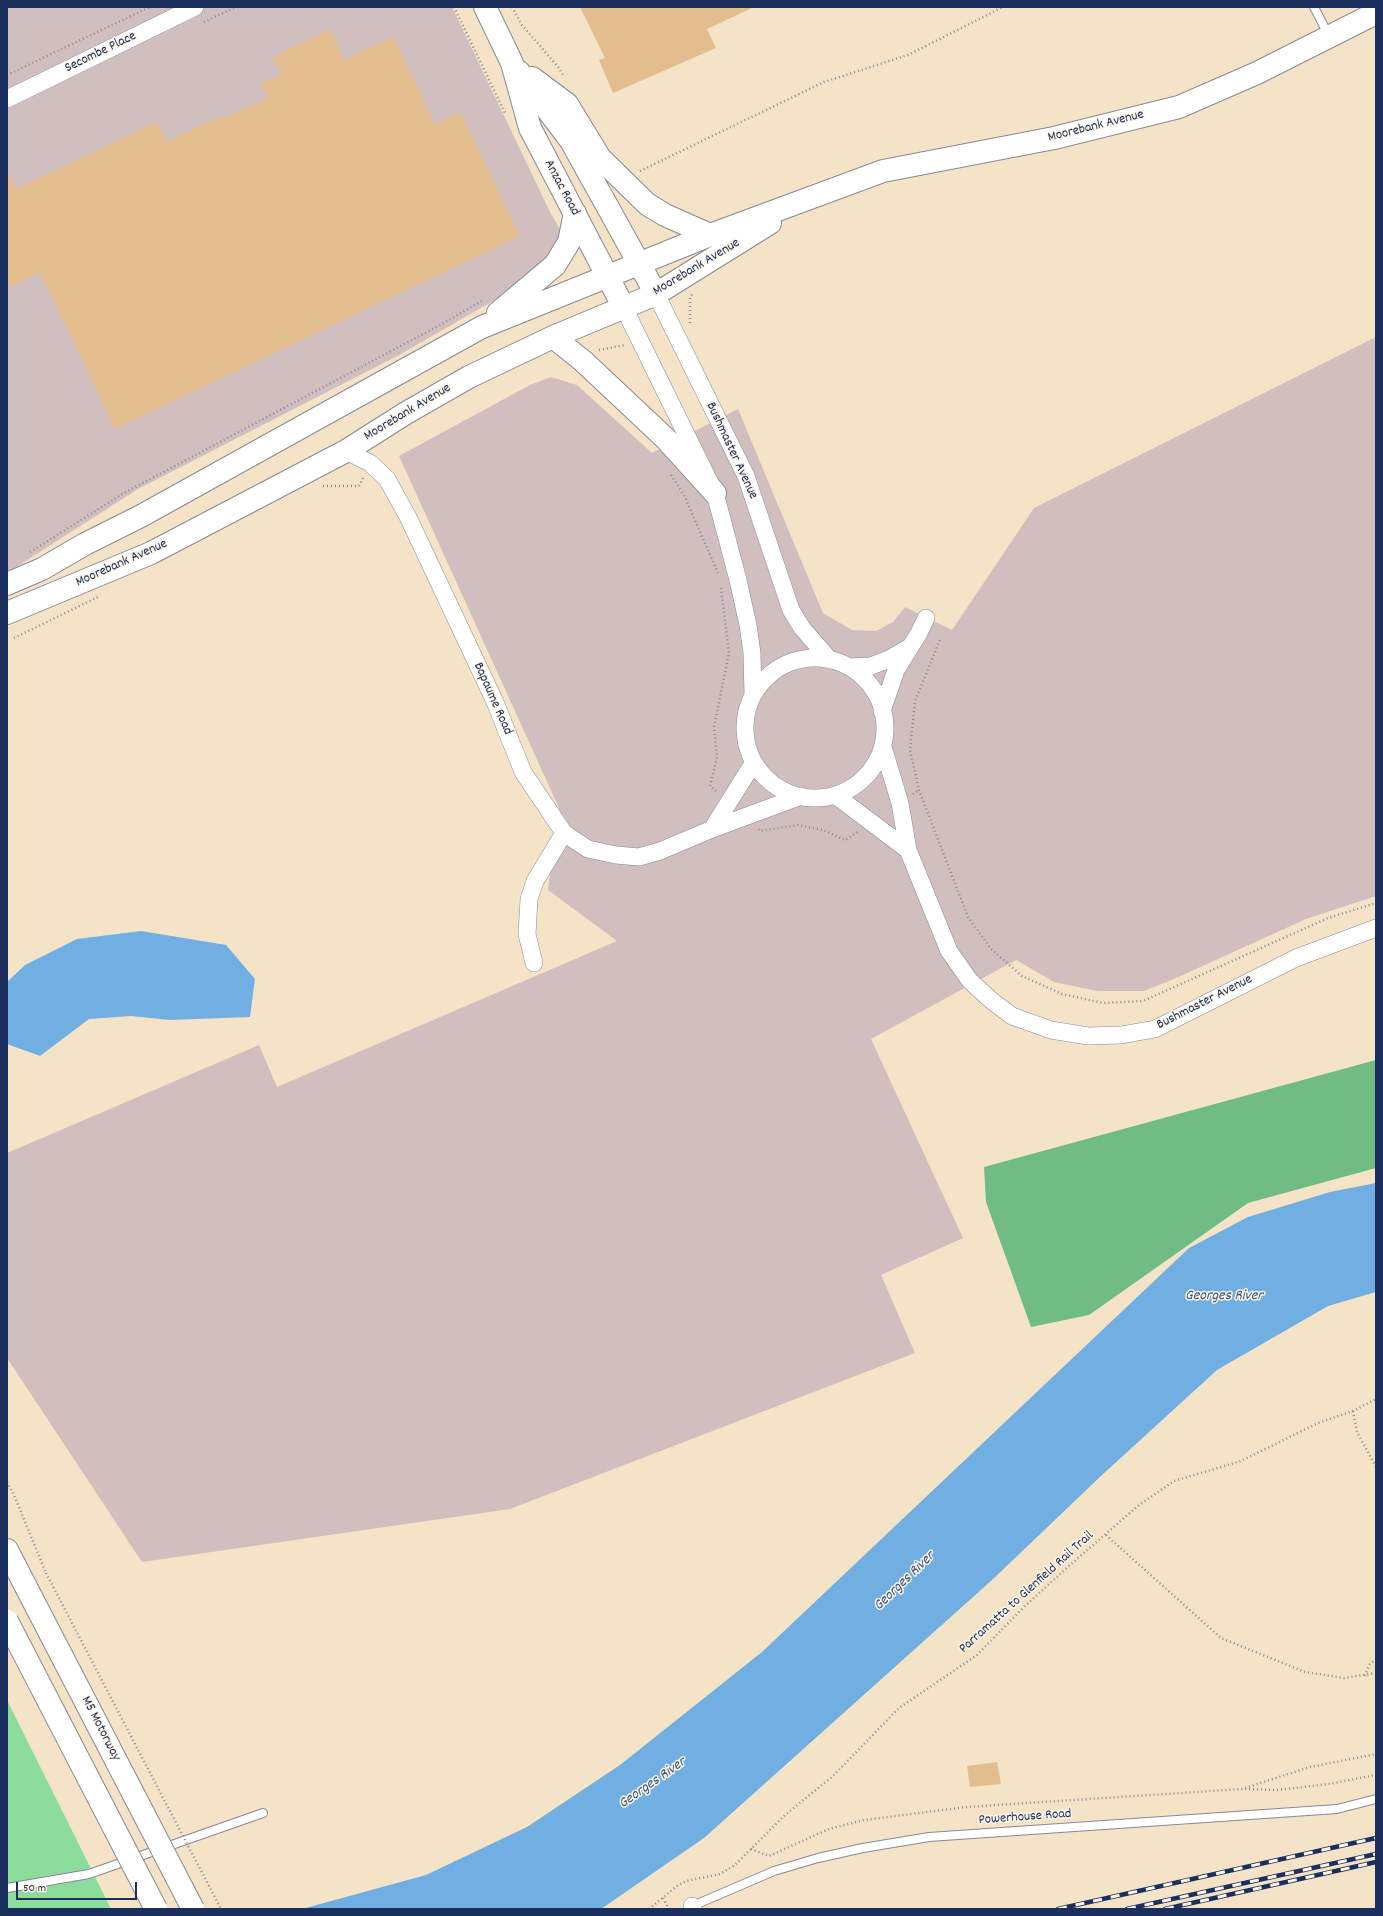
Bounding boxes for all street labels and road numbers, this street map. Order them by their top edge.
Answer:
street label: Secombe Place [63,29,139,77]
street label: Moorebank Avenue [1046,107,1146,147]
street label: Anzac Road [539,157,583,219]
street label: Moorebank Avenue [651,235,743,301]
street label: Moorebank Avenue [362,380,454,446]
street label: Bushmaster Avenue [701,400,761,502]
street label: Moorebank Avenue [74,536,170,592]
street label: Bapaume Road [469,660,515,738]
street label: Bushmaster Avenue [1154,972,1256,1034]
street label: Parramatta to Glenfield Rail Trail [956,1528,1098,1658]
street label: M5 Motorway [77,1694,123,1764]
street label: Powerhouse Road [978,1806,1072,1830]

